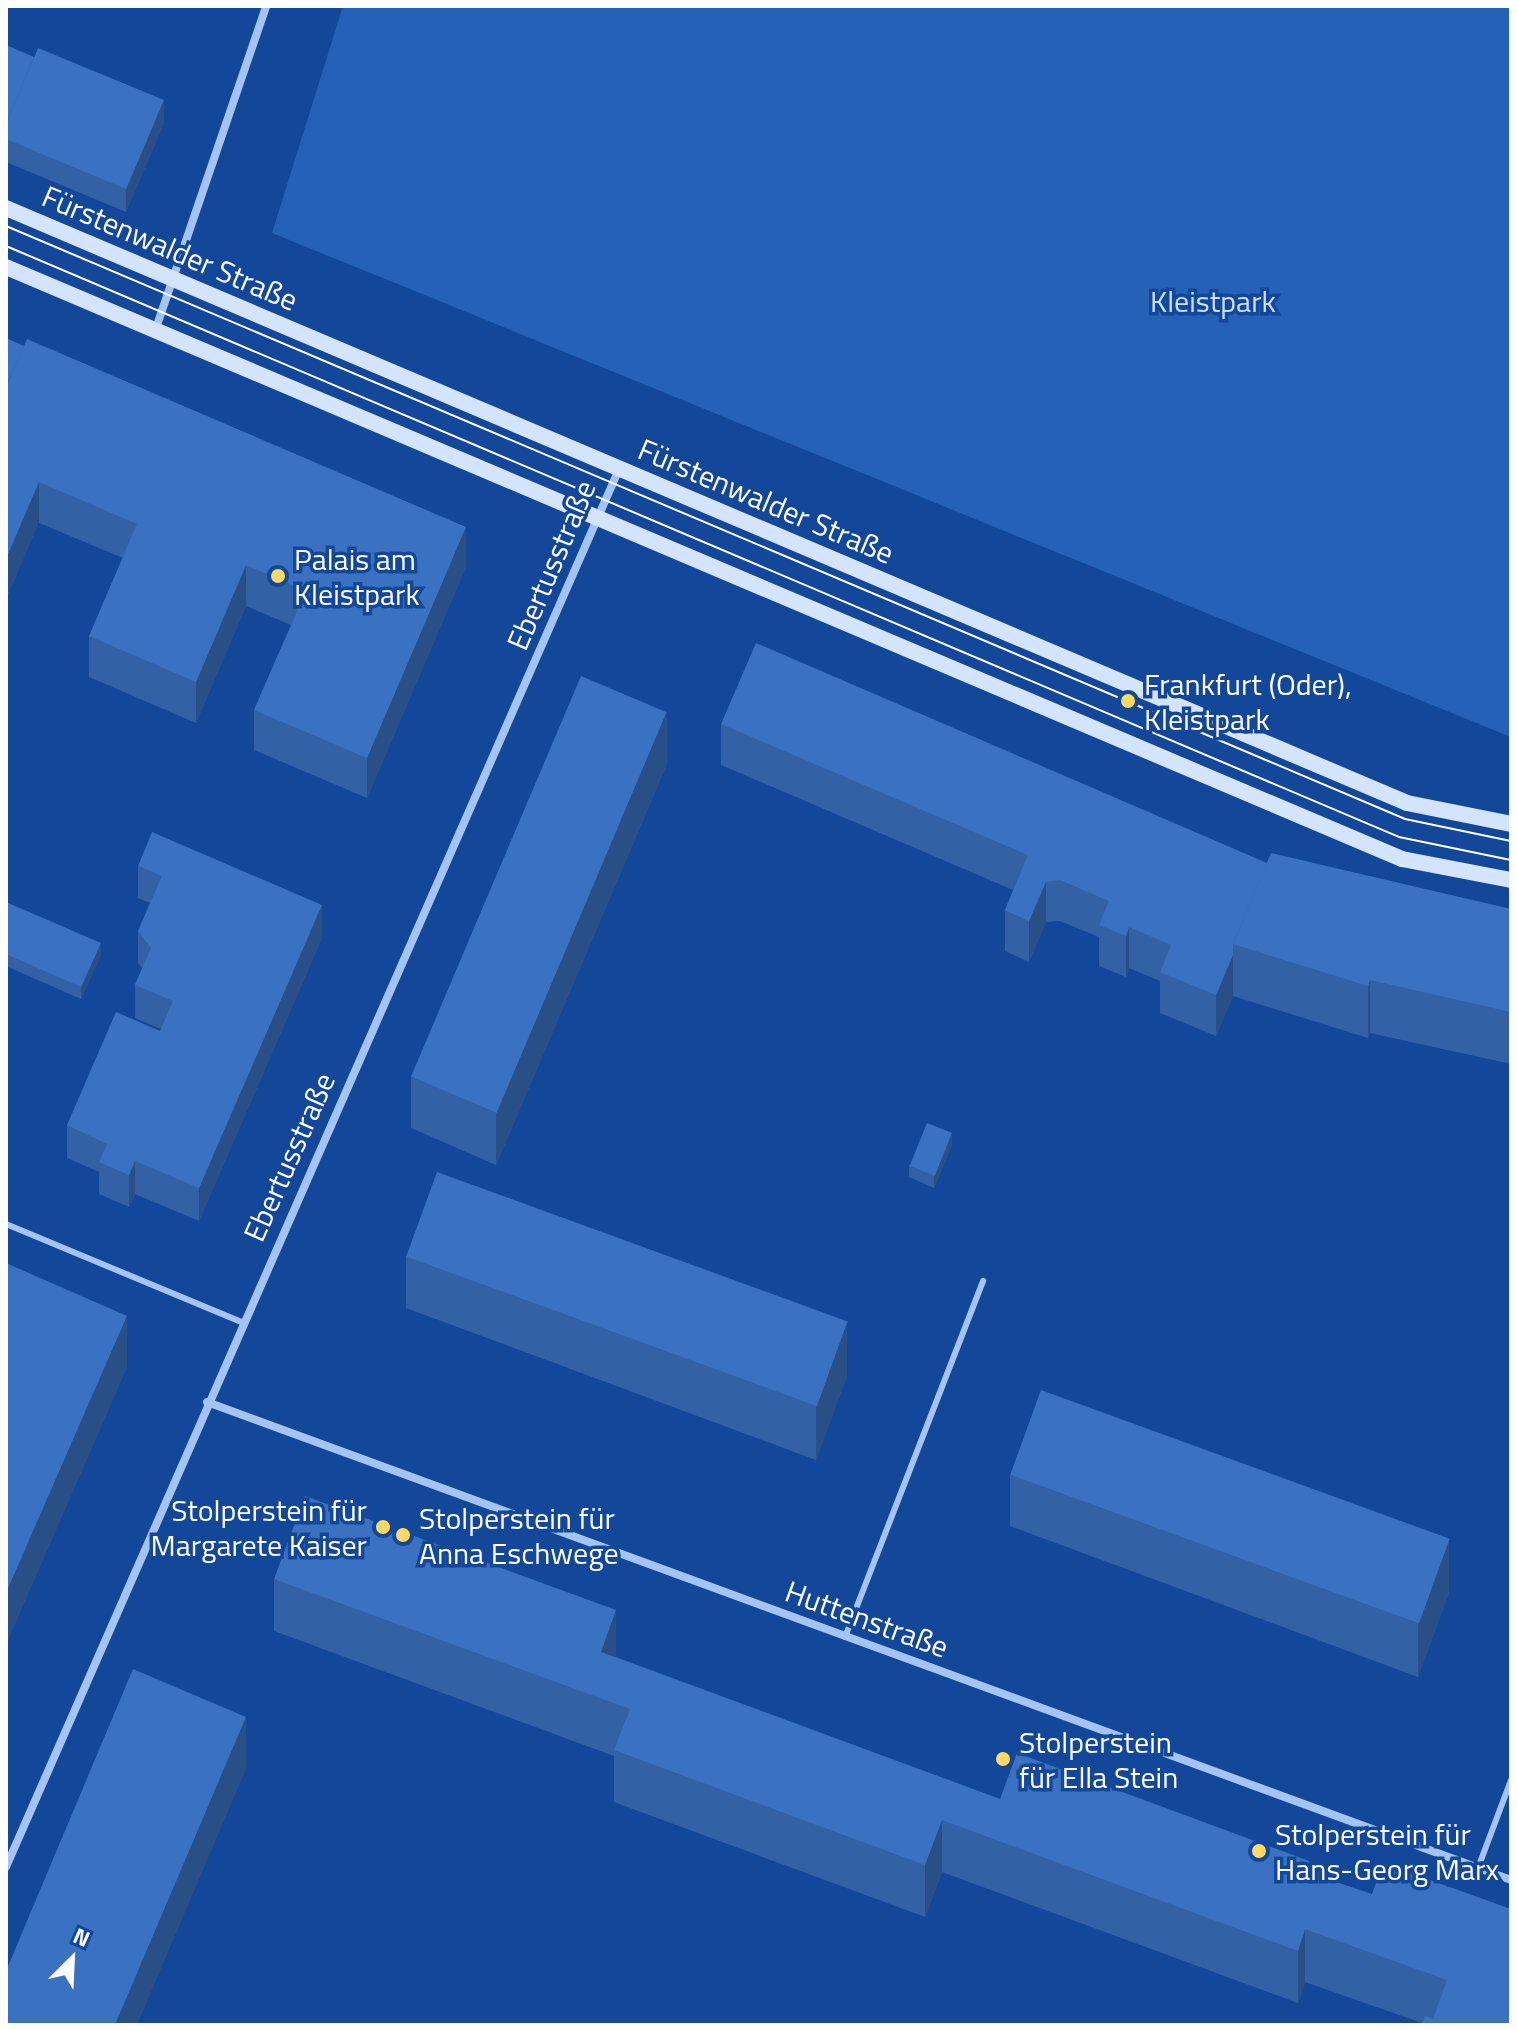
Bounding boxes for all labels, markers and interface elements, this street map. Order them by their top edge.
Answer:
street label: Fürstenwalder Straße [37,178,303,318]
park label: Kleistpark [1150,283,1276,319]
street label: Fürstenwalder Straße [633,431,899,571]
street label: Ebertusstraße [499,475,603,655]
place label: Palais am Kleistpark [294,541,420,612]
marker: Palais am Kleistpark [269,567,287,585]
place label: Frankfurt (Oder), Kleistpark [1144,666,1352,736]
marker: Frankfurt (Oder), Kleistpark [1119,692,1137,710]
street label: Ebertusstraße [236,1067,342,1247]
place label: Stolperstein für Margarete Kaiser [151,1492,367,1562]
place label: Stolperstein für Anna Eschwege [419,1500,619,1570]
marker: Stolperstein für Margarete Kaiser [374,1518,392,1536]
marker: Stolperstein für Anna Eschwege [394,1526,412,1544]
street label: Huttenstraße [781,1573,953,1665]
place label: Stolperstein für Ella Stein [1019,1724,1178,1794]
marker: Stolperstein für Ella Stein [994,1750,1012,1768]
place label: Stolperstein für Hans-Georg Marx [1275,1816,1499,1886]
marker: Stolperstein für Hans-Georg Marx [1250,1842,1268,1860]
text: N [68,1918,96,1956]
north arrow [32,1919,112,1999]

